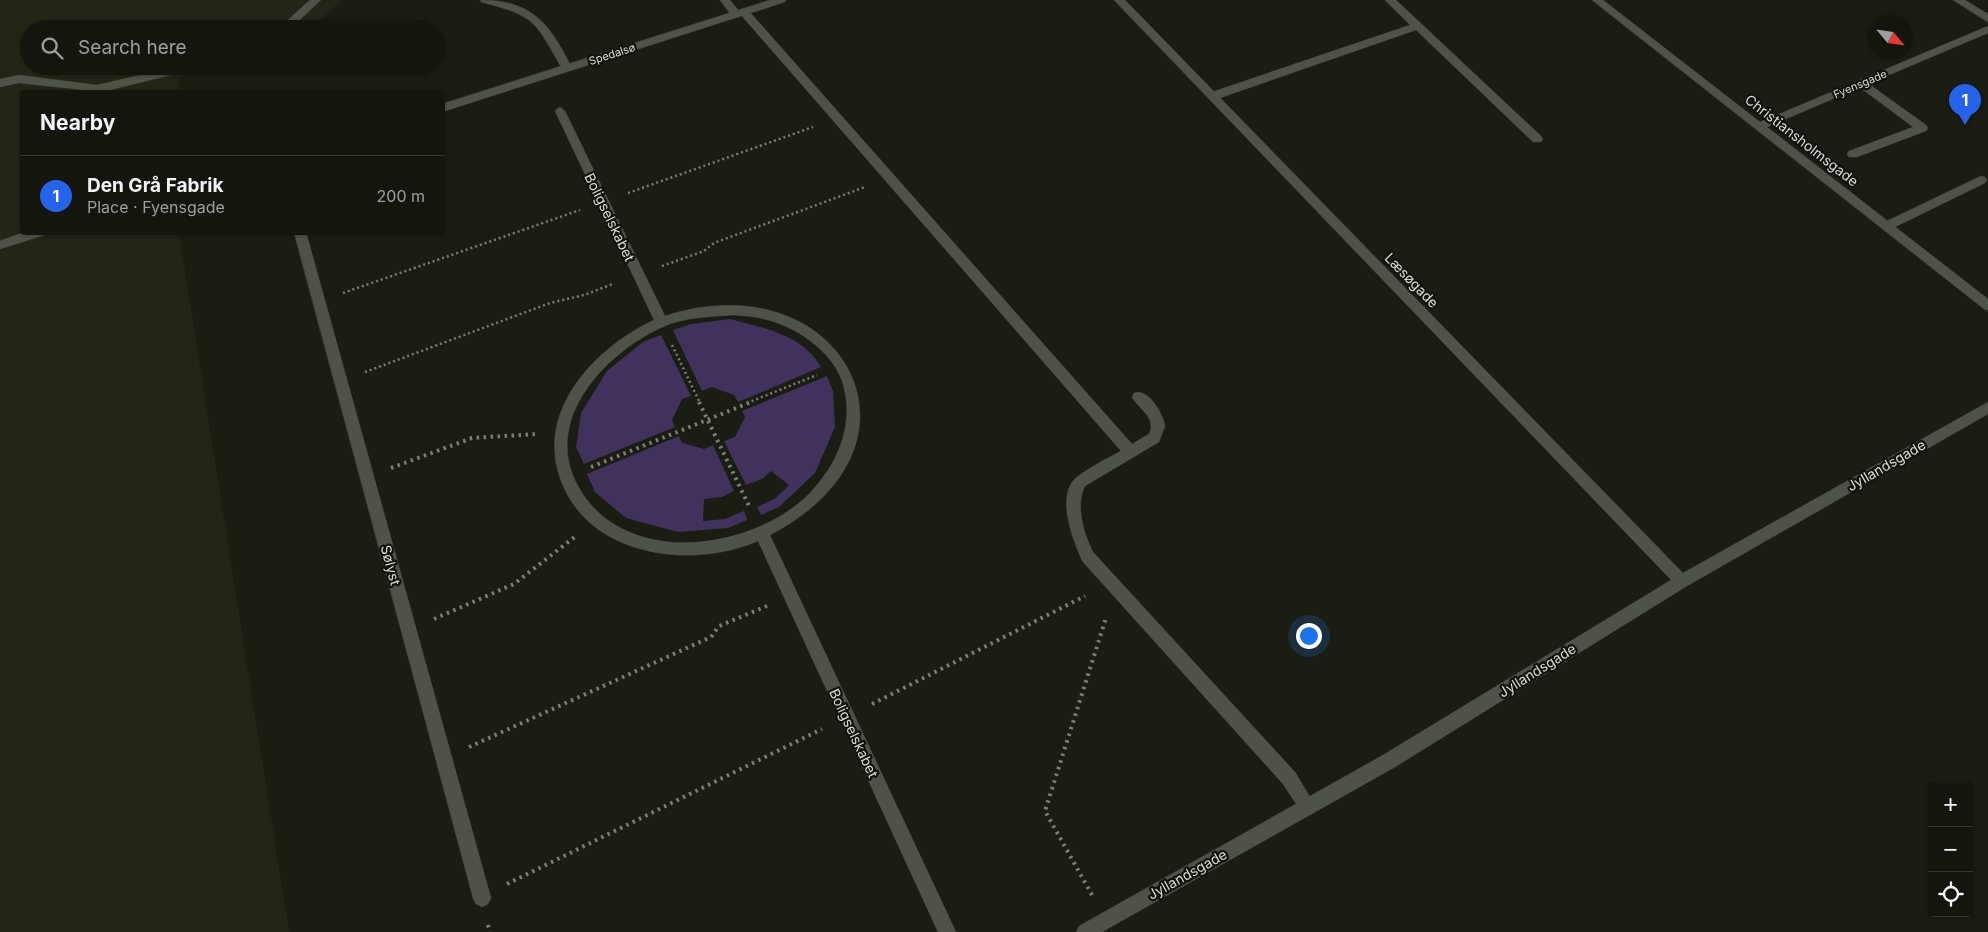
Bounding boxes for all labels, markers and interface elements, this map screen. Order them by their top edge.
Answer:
north arrow [1868,15,1913,60]
search box [20,20,445,75]
icon: search [38,34,66,62]
text: Search here [78,36,187,59]
street label: Spedalsø [587,40,637,68]
street label: Fyensgade [1831,66,1889,102]
pin: 1 [1949,84,1981,125]
street label: Christiansholmsgade [1742,90,1862,190]
text: Nearby [40,110,115,135]
street label: Boligselskabet [581,170,639,264]
text: Den Grå Fabrik [87,174,224,197]
text: 1 [53,186,59,206]
text: 200 m [377,186,425,206]
text: Place · Fyensgade [87,197,225,217]
street label: Læsøgade [1382,249,1442,311]
street label: Jyllandsgade [1844,436,1928,494]
street label: Sølyst [378,543,405,587]
your location [1296,623,1322,649]
street label: Jyllandsgade [1495,639,1579,701]
street label: Boligselskabet [826,686,882,781]
map controls [1928,782,1973,917]
button: + [1928,782,1973,827]
button: − [1928,827,1973,872]
street label: Jyllandsgade [1144,845,1230,903]
button: locate [1928,872,1973,917]

